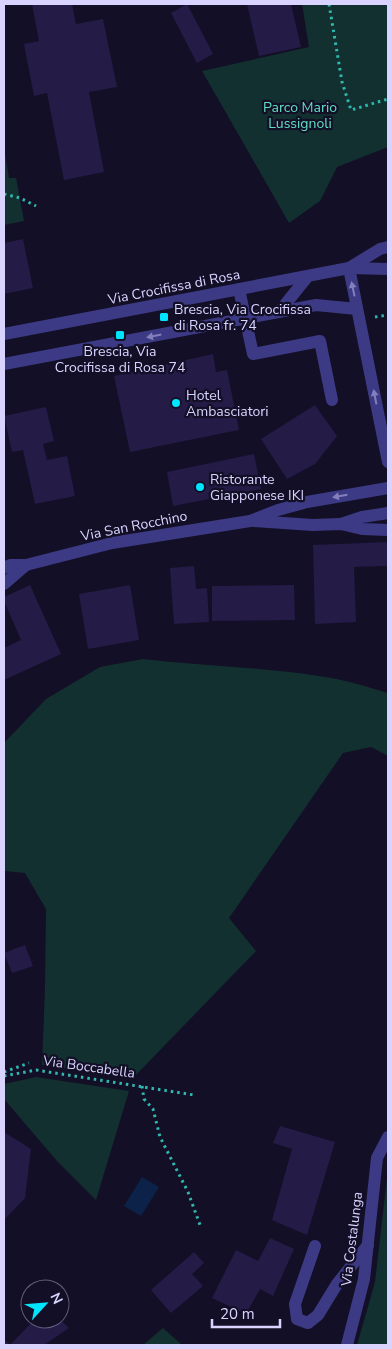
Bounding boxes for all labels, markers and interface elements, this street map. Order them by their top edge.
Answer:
park label: Parco Mario Lussignoli [263,98,337,133]
street label: Via Crocifissa di Rosa [105,265,242,309]
one-way arrow [349,281,357,296]
place label: Brescia, Via Crocifissa di Rosa fr. 74 [174,300,311,335]
marker: Brescia, Via Crocifissa di Rosa fr. 74 [158,311,170,323]
marker: Brescia, Via Crocifissa di Rosa 74 [114,329,126,341]
one-way arrow [146,332,162,340]
place label: Brescia, Via Crocifissa di Rosa 74 [55,342,185,377]
place label: Hotel Ambasciatori [186,386,269,421]
one-way arrow [371,389,379,404]
marker: Hotel Ambasciatori [170,397,182,409]
place label: Ristorante Giapponese IKI [210,470,304,505]
marker: Ristorante Giapponese IKI [194,481,206,493]
one-way arrow [332,493,348,501]
street label: Via San Rocchino [78,506,189,546]
street label: Via Boccabella [41,1051,136,1083]
street label: Via Costalunga [337,1191,367,1288]
north arrow [20,1279,70,1329]
text: N [45,1290,67,1307]
scale bar [212,1296,280,1328]
text: 20 m [220,1304,255,1324]

